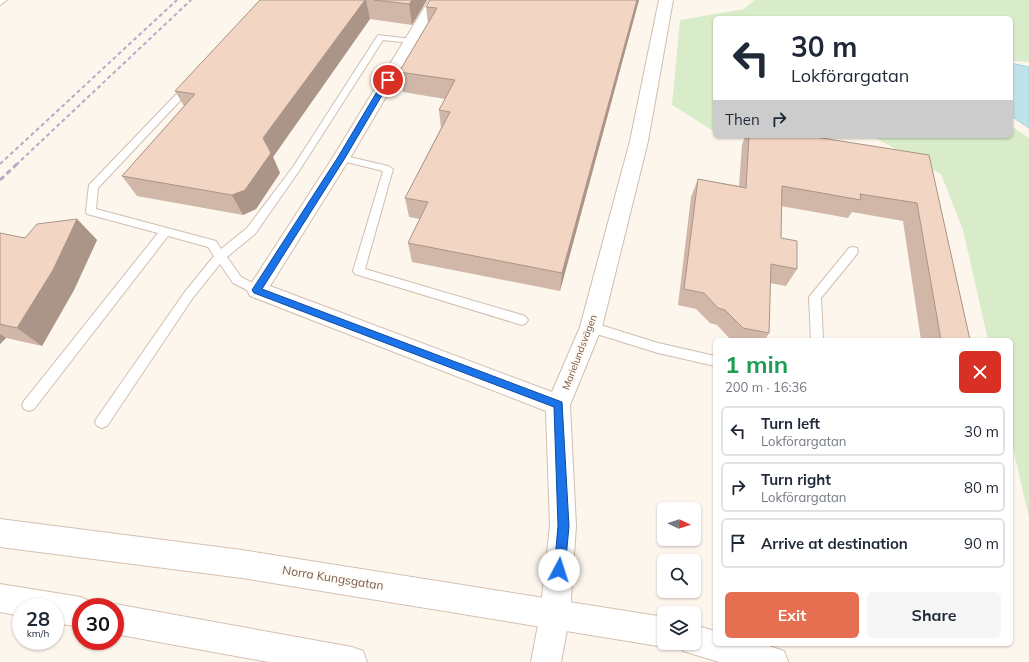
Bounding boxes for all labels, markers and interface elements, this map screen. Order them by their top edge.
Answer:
text: 30 m [791,29,857,64]
icon: left [725,32,777,84]
pin [371,63,405,97]
text: Lokförargatan [791,64,909,87]
icon: arrive [377,69,399,91]
icon: right [768,108,790,130]
text: Then [725,110,760,129]
street label: Marielundsvägen [559,313,600,392]
text: 1 min [725,349,788,379]
button: close [959,351,1001,393]
text: 200 m · 16:36 [725,379,807,395]
text: Turn left [761,414,820,433]
icon: left [727,420,749,442]
text: 30 m [964,422,999,441]
text: Lokförargatan [761,433,846,449]
text: Turn right [761,470,831,489]
icon: right [727,476,749,498]
text: 80 m [964,478,999,497]
text: Lokförargatan [761,489,846,505]
north arrow [657,502,701,546]
map controls [657,502,701,650]
icon: arrive [727,532,749,554]
text: Arrive at destination [761,534,908,553]
text: 90 m [964,534,999,553]
position arrow [538,549,580,591]
button: search [657,554,701,598]
street label: Norra Kungsgatan [281,562,385,593]
button: Exit [725,592,859,638]
button: Share [867,592,1001,638]
speed limit sign: 30 [72,598,124,650]
text: 28 [26,606,50,631]
button: layers [657,606,701,650]
text: km/h [27,627,49,640]

